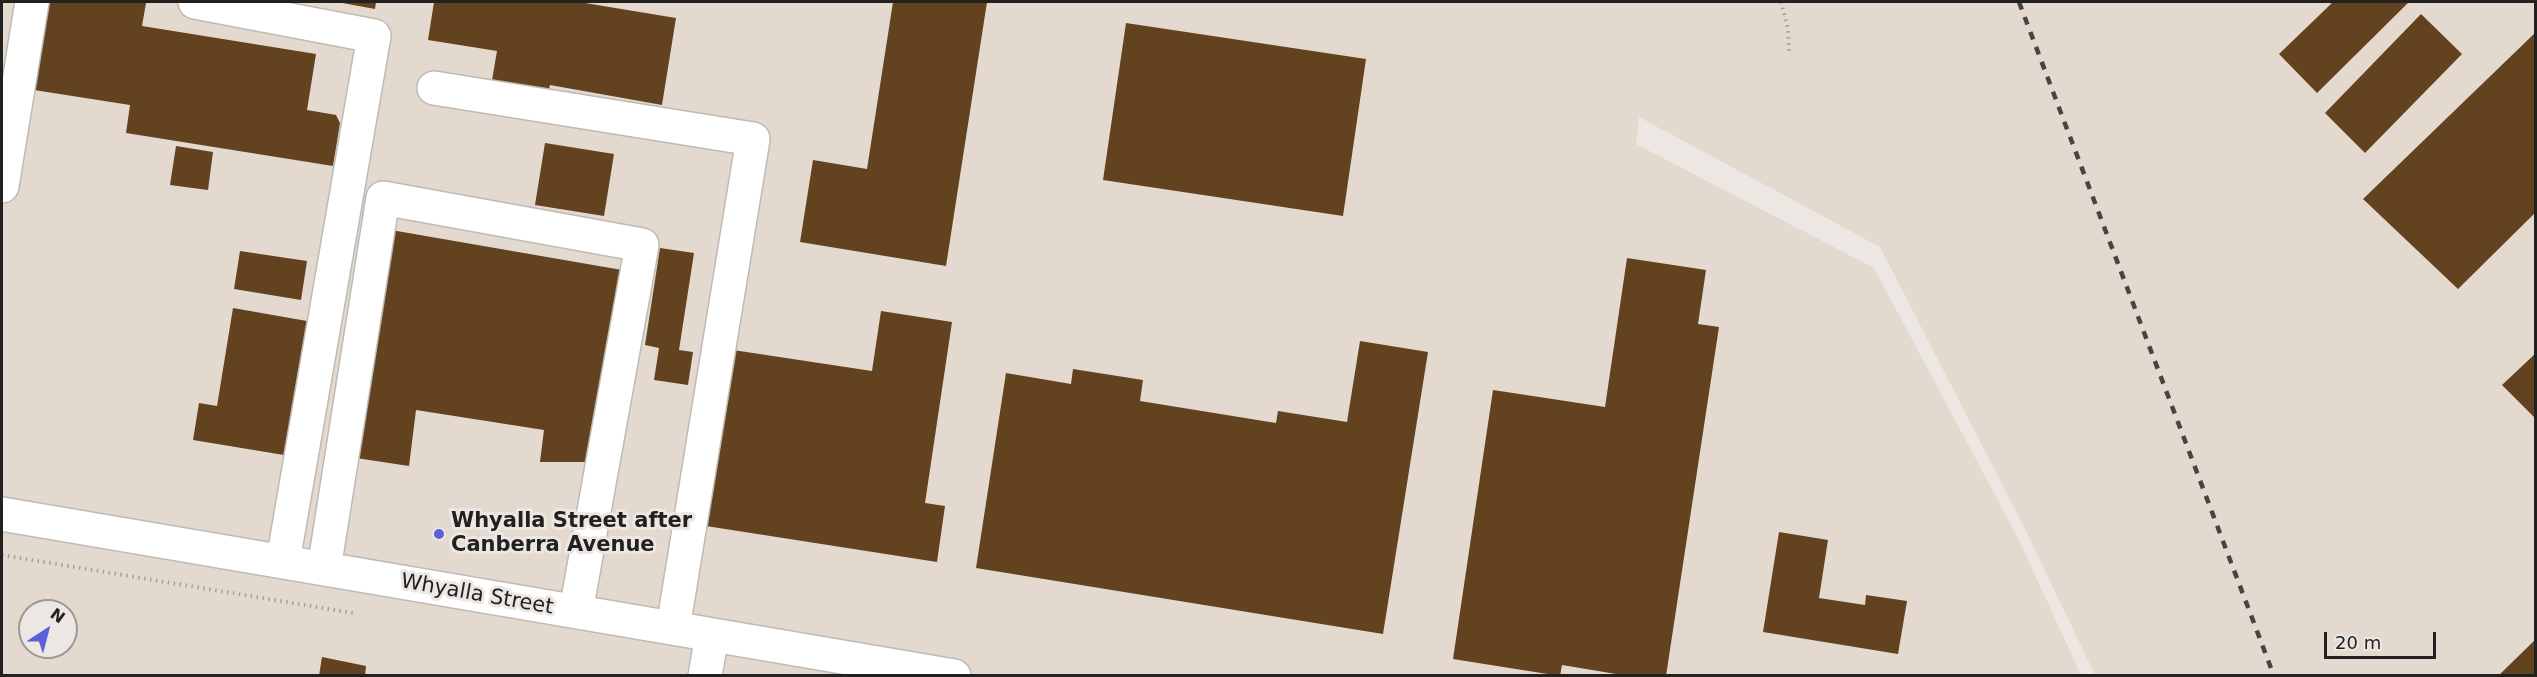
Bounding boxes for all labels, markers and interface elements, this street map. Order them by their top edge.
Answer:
place label: Whyalla Street after Canberra Avenue [451,509,692,559]
marker: Whyalla Street after Canberra Avenue [432,527,446,541]
street label: Whyalla Street [399,569,555,621]
north arrow [18,599,78,659]
text: N [47,604,69,627]
scale bar [2327,620,2440,658]
text: 20 m [2335,632,2381,653]

